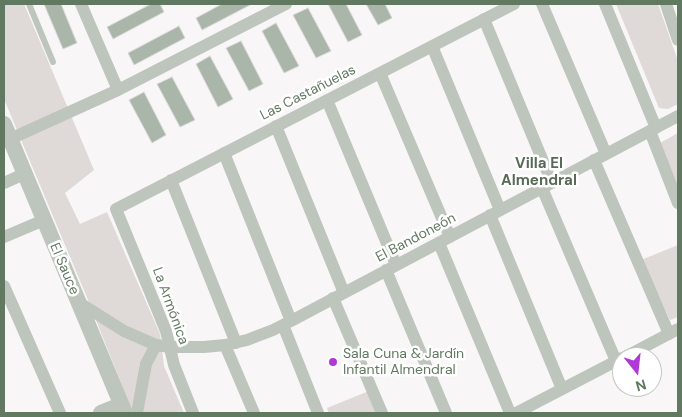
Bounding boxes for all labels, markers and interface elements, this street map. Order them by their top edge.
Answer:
street label: Las Castañuelas [257,62,359,124]
district label: Villa El Almendral [501,155,577,190]
street label: El Bandoneón [373,210,459,266]
street label: El Sauce [46,241,82,297]
street label: La Armónica [148,265,192,347]
place label: Sala Cuna & Jardín Infantil Almendral [343,346,464,378]
north arrow [612,347,662,397]
marker: Sala Cuna & Jardín Infantil Almendral [327,356,339,368]
text: N [633,375,648,396]

